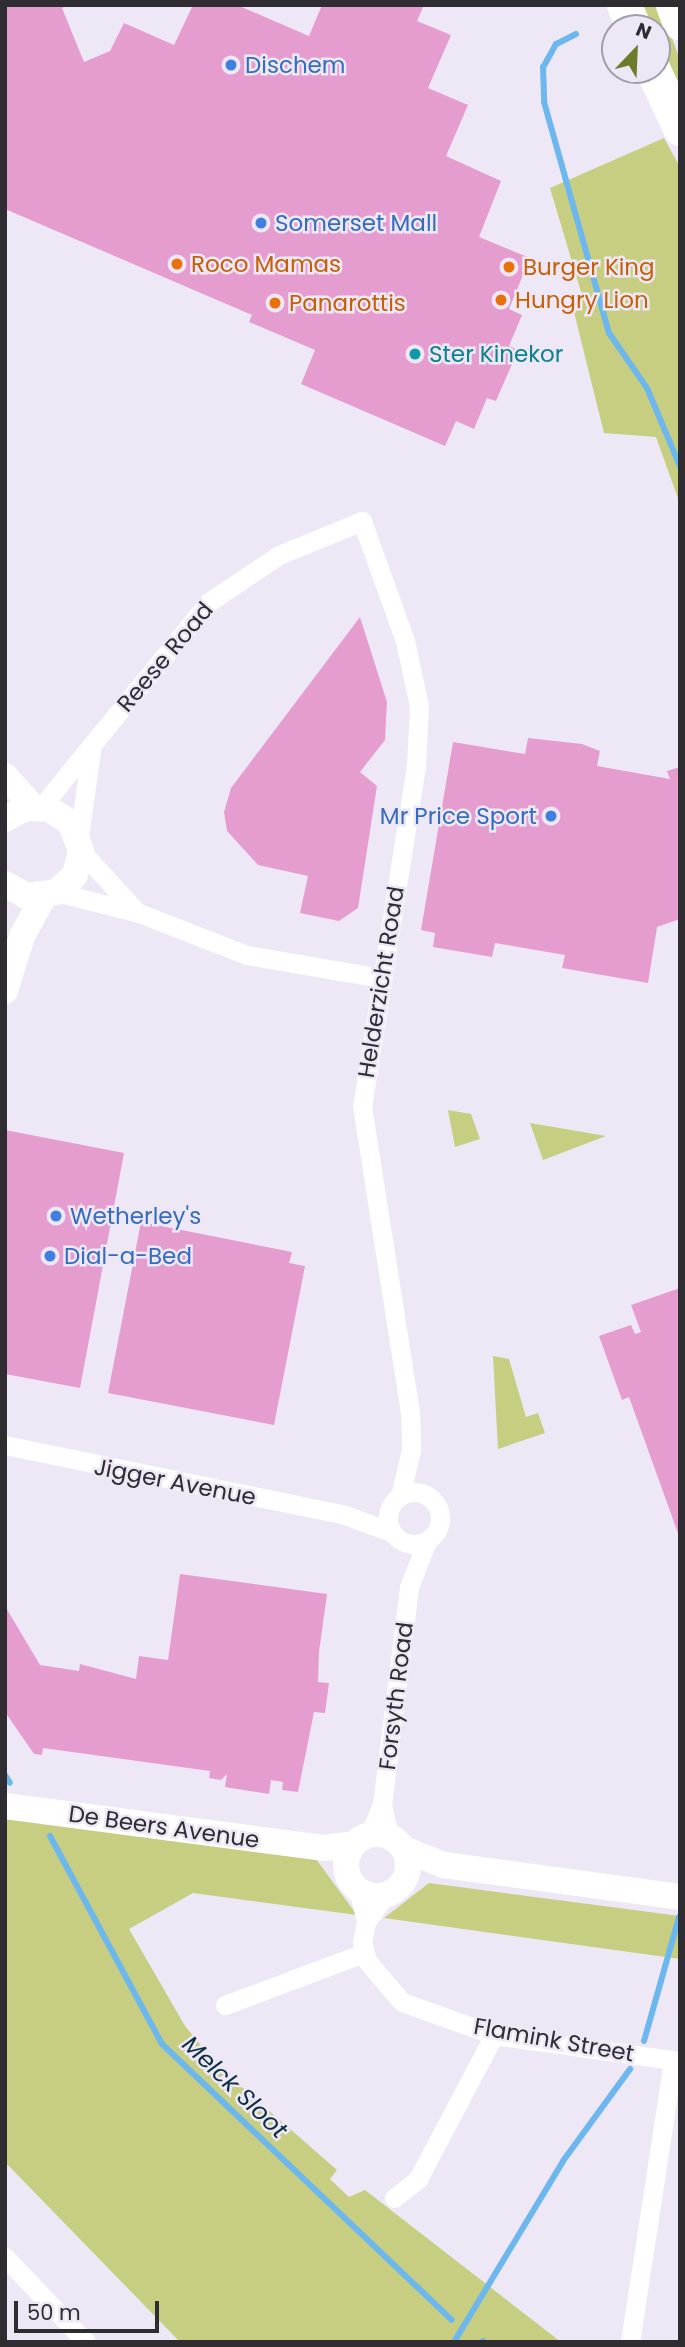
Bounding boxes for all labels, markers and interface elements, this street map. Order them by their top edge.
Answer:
north arrow [601,14,671,84]
text: N [632,16,655,46]
place label: Dischem [245,51,346,79]
marker: Dischem [223,57,239,73]
place label: Somerset Mall [275,209,437,237]
marker: Somerset Mall [253,215,269,231]
place label: Roco Mamas [191,250,341,278]
place label: Burger King [523,253,655,281]
marker: Roco Mamas [169,256,185,272]
marker: Burger King [501,259,517,275]
place label: Hungry Lion [515,286,649,314]
place label: Panarottis [289,289,406,317]
marker: Hungry Lion [493,292,509,308]
marker: Panarottis [267,295,283,311]
place label: Ster Kinekor [429,340,563,368]
marker: Ster Kinekor [407,346,423,362]
street label: Reese Road [111,597,219,717]
place label: Mr Price Sport [380,802,537,830]
marker: Mr Price Sport [543,808,559,824]
street label: Helderzicht Road [352,884,410,1080]
place label: Wetherley's [70,1202,201,1230]
marker: Wetherley's [48,1208,64,1224]
place label: Dial-a-Bed [64,1242,192,1270]
marker: Dial-a-Bed [42,1248,58,1264]
street label: Jigger Avenue [92,1453,258,1511]
street label: Forsyth Road [373,1620,419,1772]
street label: De Beers Avenue [67,1800,261,1854]
street label: Flamink Street [472,2012,636,2068]
water label: Melck Sloot [176,2030,294,2144]
scale bar [18,2288,163,2332]
text: 50 m [27,2298,81,2327]

